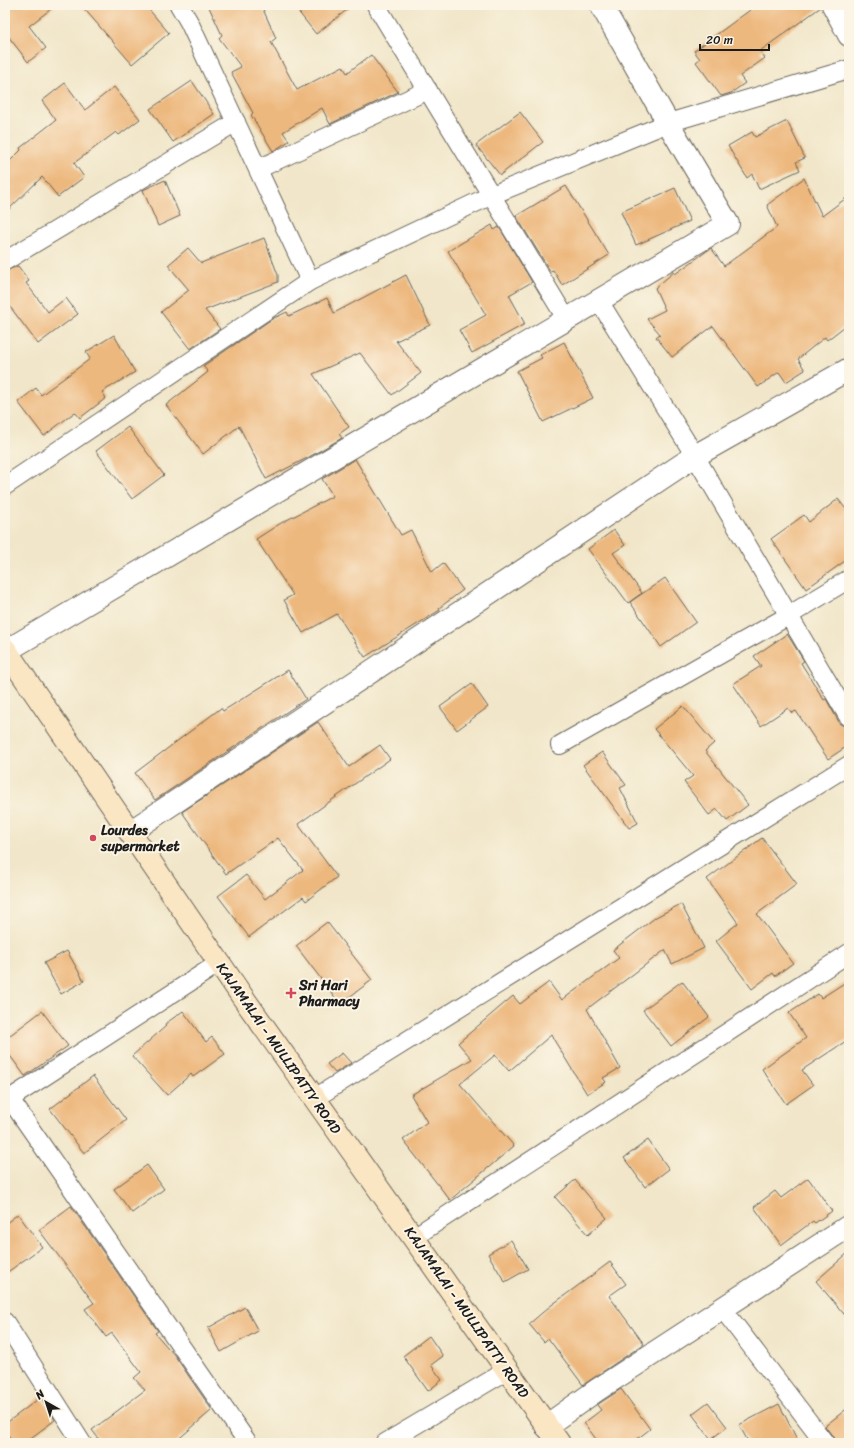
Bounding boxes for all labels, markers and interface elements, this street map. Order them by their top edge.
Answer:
scale bar [700,26,769,52]
text: 20 m [706,29,733,51]
place label: Lourdes supermarket [100,818,180,859]
marker: Lourdes supermarket [88,833,98,843]
street label: KAJAMALAI - MULLIPATTY ROAD [209,957,348,1140]
place label: Sri Hari Pharmacy [298,973,360,1014]
marker: Sri Hari Pharmacy [286,988,296,998]
street label: KAJAMALAI - MULLIPATTY ROAD [397,1221,536,1404]
north arrow [26,1382,66,1422]
text: N [30,1385,49,1405]

